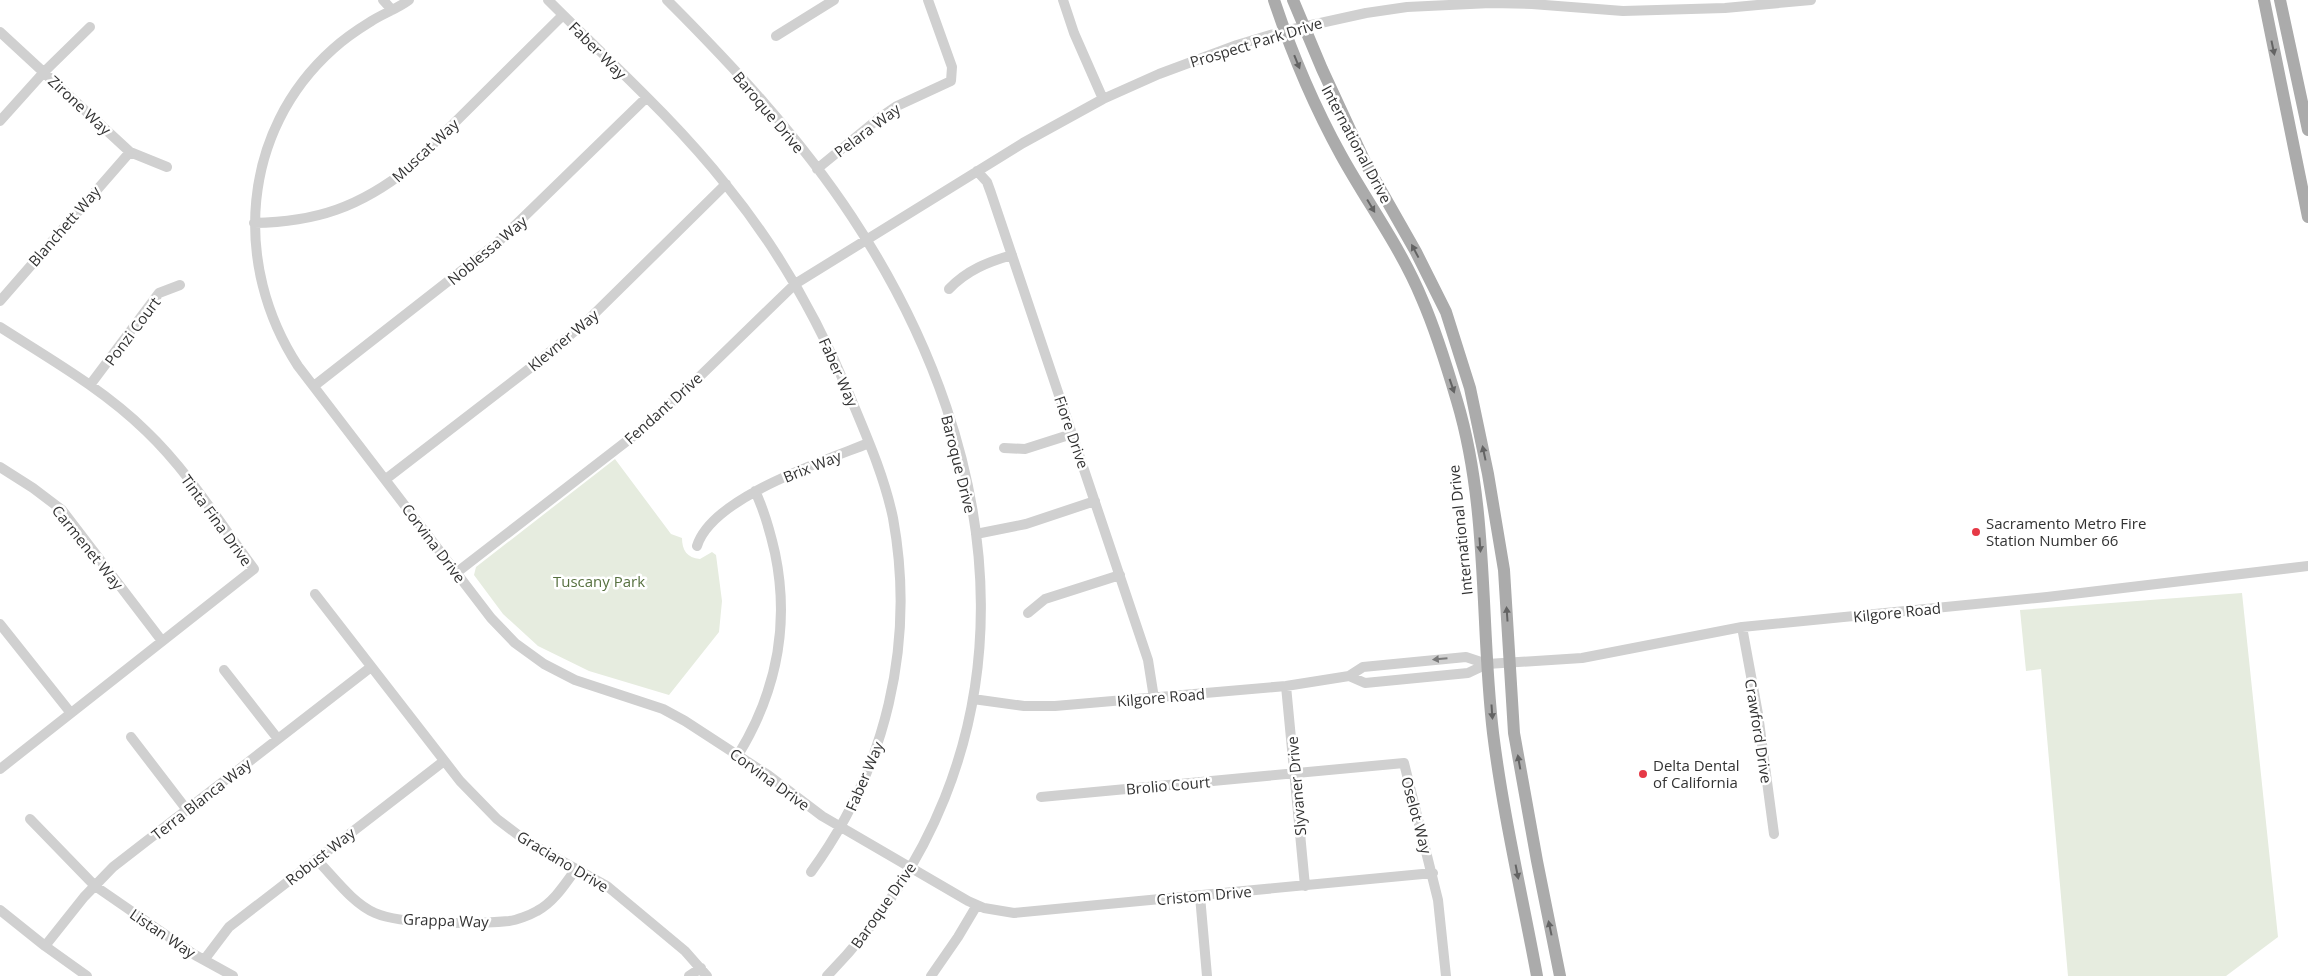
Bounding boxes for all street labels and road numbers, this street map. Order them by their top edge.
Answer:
street label: Prospect Park Drive [1187,12,1325,72]
street label: Faber Way [565,17,631,83]
street label: Baroque Drive [729,67,809,157]
street label: Zirone Way [44,71,116,139]
street label: International Drive [1317,82,1397,206]
street label: Pelara Way [830,98,904,161]
street label: Muscat Way [387,114,463,186]
street label: Blanchett Way [24,181,105,270]
street label: Noblessa Way [443,211,531,289]
street label: Ponzi Court [100,293,164,369]
street label: Klevner Way [524,304,603,375]
street label: Faber Way [815,334,863,410]
street label: Fendant Drive [620,368,706,448]
street label: Fiore Drive [1050,393,1094,471]
street label: Baroque Drive [937,413,981,515]
street label: Brix Way [780,445,844,487]
street label: International Drive [1443,464,1477,596]
street label: Tinta Fina Drive [177,470,257,570]
street label: Corvina Drive [398,499,470,587]
street label: Carmenet Way [48,501,128,594]
street label: Kilgore Road [1852,597,1942,627]
street label: Crawford Drive [1741,677,1777,785]
street label: Kilgore Road [1116,683,1206,711]
street label: Slyvaner Drive [1282,735,1310,837]
street label: Faber Way [840,738,888,814]
street label: Corvina Drive [726,743,814,815]
street label: Terra Blanca Way [147,753,255,844]
street label: Brolio Court [1125,771,1211,799]
street label: Oselot Way [1397,774,1437,856]
street label: Robust Way [281,822,359,889]
street label: Graciano Drive [513,826,613,896]
street label: Baroque Drive [846,858,920,952]
street label: Cristom Drive [1156,881,1252,909]
street label: Listan Way [126,904,200,963]
street label: Grappa Way [403,909,490,932]

